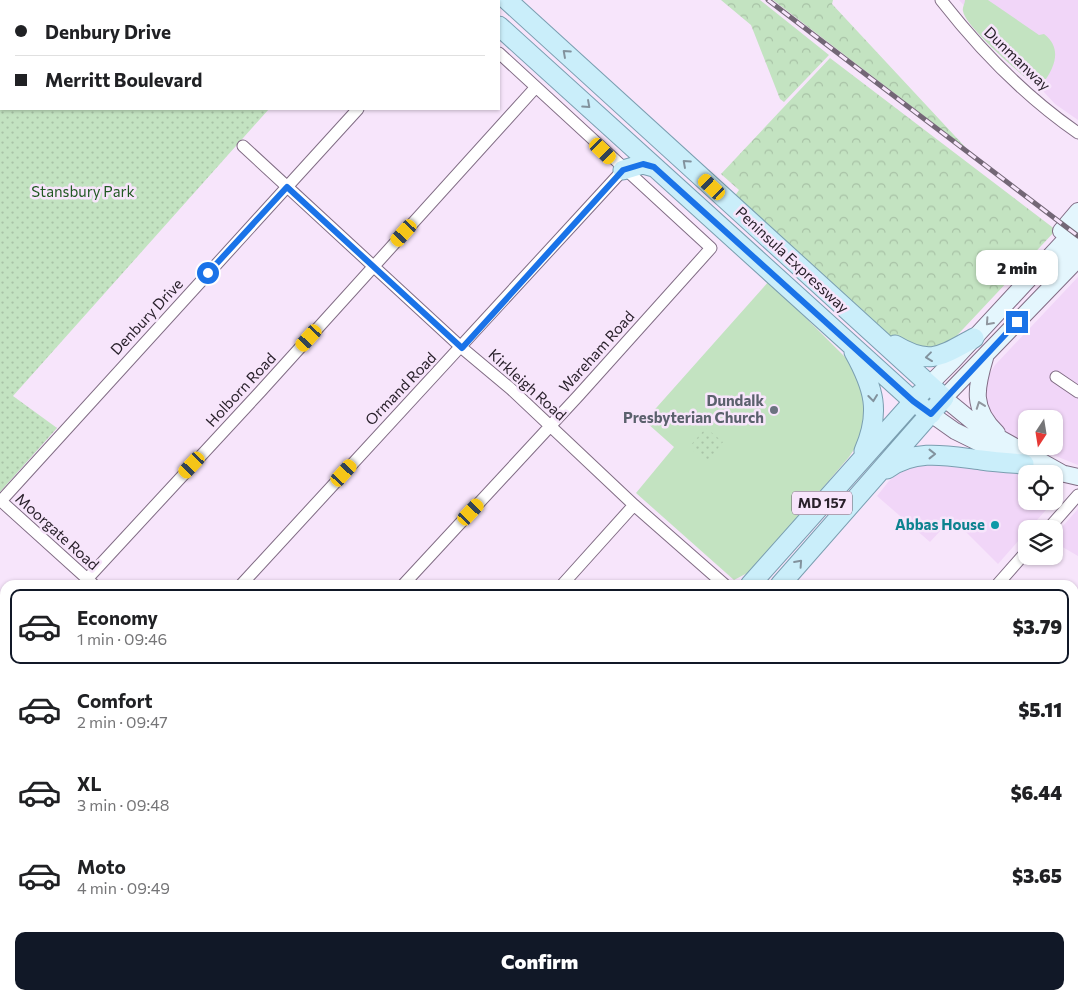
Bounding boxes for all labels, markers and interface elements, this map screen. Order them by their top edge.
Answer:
text: Denbury Drive [45,20,171,43]
street label: Dunmanway [981,22,1055,94]
one-way arrow [562,50,571,59]
text: Merritt Boulevard [45,68,202,91]
one-way arrow [581,99,590,108]
car [586,135,619,167]
one-way arrow [682,160,691,169]
car [695,171,728,203]
park label: Stansbury Park [31,182,135,200]
street label: Peninsula Expressway [732,202,853,316]
car [388,217,419,249]
callout: 2 min [976,250,1058,284]
text: 2 min [997,258,1037,277]
route start [197,262,219,284]
street label: Denbury Drive [106,274,186,358]
street label: Wareham Road [555,307,638,396]
route end [1006,311,1028,333]
one-way arrow [985,317,994,326]
car [293,322,324,354]
street label: Kirkleigh Road [485,345,570,424]
street label: Ormand Road [361,348,440,428]
street label: Holborn Road [202,349,279,430]
one-way arrow [925,351,933,362]
place label: Dundalk Presbyterian Church [623,391,764,426]
one-way arrow [867,394,878,402]
one-way arrow [976,401,986,410]
marker: Dundalk Presbyterian Church [768,404,780,416]
north arrow [1018,410,1062,455]
map controls [1018,410,1063,565]
car [176,449,207,481]
one-way arrow [928,449,936,459]
car [328,457,359,489]
button: locate [1018,465,1063,510]
street label: Moorgate Road [12,489,103,573]
road number: MD 157 [792,492,852,514]
car [455,496,486,528]
place label: Abbas House [895,515,985,533]
marker: Abbas House [989,519,1001,531]
button: layers [1018,520,1063,565]
one-way arrow [794,559,803,568]
icon: car [17,604,62,649]
text: Economy [77,606,158,629]
text: $3.79 [1013,615,1062,638]
text: 1 min · 09:46 [77,629,167,648]
icon: car [17,687,62,732]
text: Comfort [77,689,153,712]
text: $5.11 [1018,698,1062,721]
text: 2 min · 09:47 [77,712,168,731]
icon: car [17,770,62,815]
text: XL [77,772,102,795]
text: $6.44 [1010,781,1062,804]
text: 3 min · 09:48 [77,795,170,814]
icon: car [17,853,62,898]
text: Moto [77,855,126,878]
text: $3.65 [1012,864,1062,887]
text: 4 min · 09:49 [77,878,170,897]
button: Confirm [15,932,1064,990]

